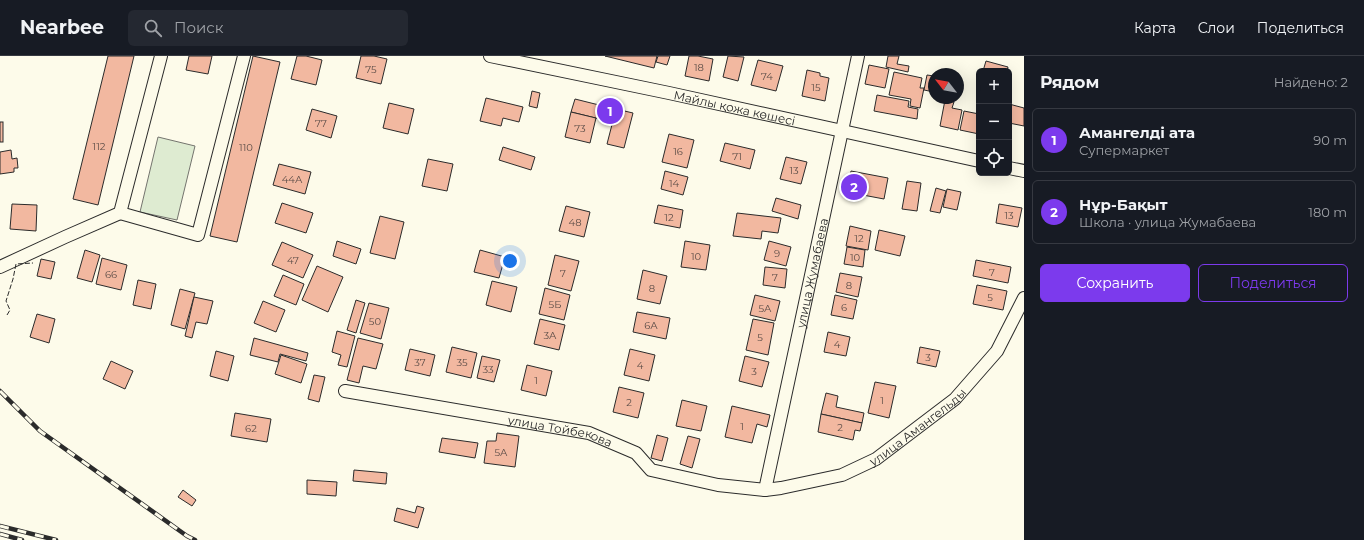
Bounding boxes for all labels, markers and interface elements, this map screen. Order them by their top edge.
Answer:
search box [128,10,408,46]
text: Nearbee [20,16,104,39]
icon: search [142,17,164,39]
text: Поиск [174,18,223,37]
text: Карта [1134,19,1176,37]
text: Слои [1198,19,1235,37]
text: Поделиться [1257,19,1344,37]
house number: 18 [694,61,704,74]
house number: 75 [365,63,377,76]
north arrow [928,68,964,104]
map controls [976,68,1012,176]
button: + [976,68,1012,104]
house number: 74 [761,70,773,83]
text: Рядом [1040,72,1099,92]
text: Найдено: 2 [1274,74,1348,90]
house number: 15 [811,81,821,94]
street label: Майлы қожа көшесі [672,87,797,128]
pin: 1 [597,96,623,126]
button: − [976,104,1012,140]
house number: 77 [315,117,327,130]
house number: 73 [574,122,586,135]
text: Амангелді ата [1079,123,1195,142]
text: 1 [1051,132,1057,148]
text: 90 m [1313,132,1347,148]
house number: 112 [93,140,106,153]
button: locate [976,140,1012,176]
house number: 110 [239,141,253,154]
text: Супермаркет [1079,142,1169,158]
house number: 16 [673,145,683,158]
house number: 71 [732,150,742,163]
house number: 13 [789,164,799,177]
pin: 2 [841,172,867,202]
house number: 44А [282,173,303,186]
house number: 14 [669,177,679,190]
text: Нұр-Бақыт [1079,195,1168,214]
text: 2 [1050,204,1058,220]
text: 180 m [1308,204,1347,220]
house number: 13 [1004,209,1014,222]
house number: 12 [664,211,674,224]
text: Школа · улица Жумабаева [1079,214,1256,230]
house number: 48 [568,216,582,229]
street label: улица Жумабаева [792,216,831,330]
house number: 12 [854,232,864,245]
house number: 9 [774,247,780,260]
house number: 10 [691,250,701,263]
your location [500,251,520,271]
house number: 10 [850,251,860,264]
house number: 47 [287,254,299,267]
button: Сохранить [1040,264,1190,302]
button: Поделиться [1198,264,1348,302]
house number: 7 [989,266,995,279]
house number: 7 [560,267,566,280]
house number: 66 [105,268,117,281]
house number: 7 [772,271,778,284]
house number: 8 [846,279,852,292]
house number: 8 [649,282,655,295]
house number: 5 [987,291,993,304]
house number: 5Б [549,298,561,311]
house number: 6 [841,301,847,314]
house number: 5А [758,302,772,315]
house number: 50 [369,315,382,328]
house number: 6А [644,319,658,332]
house number: 3А [543,329,557,342]
house number: 5 [757,331,763,344]
house number: 4 [834,338,841,351]
house number: 3 [925,351,931,364]
house number: 37 [414,356,426,369]
house number: 35 [456,356,468,369]
house number: 4 [637,359,644,372]
house number: 33 [482,363,494,376]
house number: 3 [751,365,757,378]
house number: 1 [534,374,538,387]
street label: улица Амангельды [866,385,969,469]
house number: 1 [880,394,884,407]
house number: 2 [626,396,632,409]
street label: улица Тойбекова [506,412,615,450]
house number: 1 [740,420,744,433]
house number: 2 [837,421,843,434]
house number: 62 [245,422,257,435]
house number: 5А [494,446,508,459]

